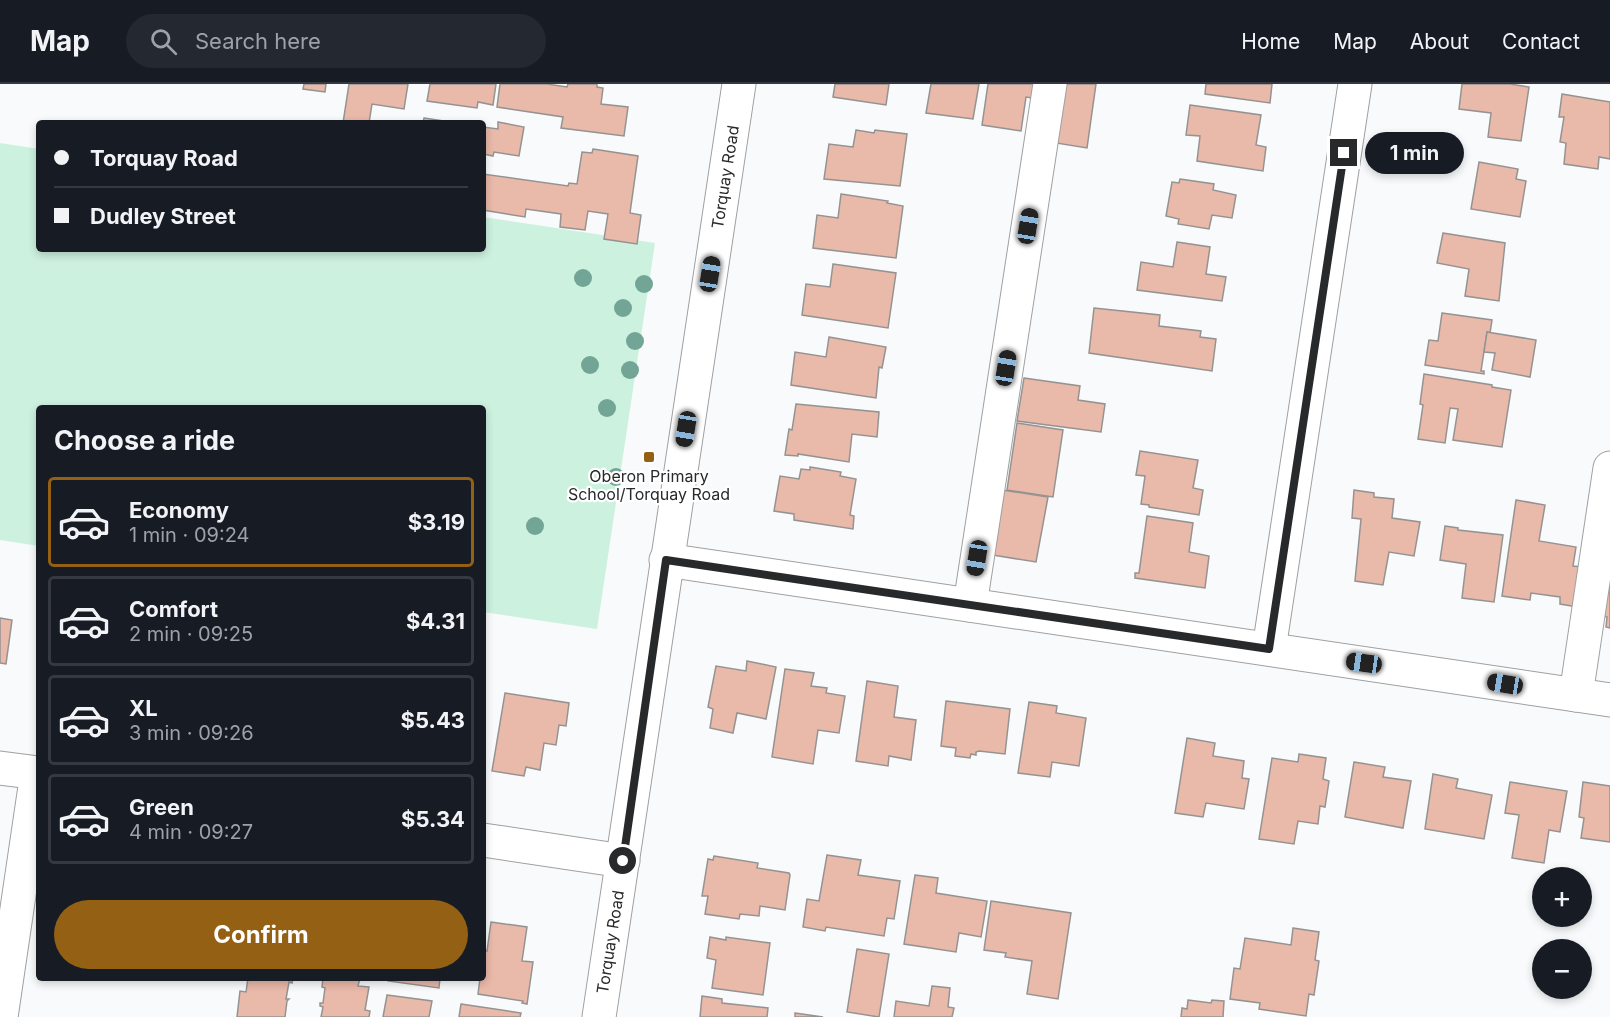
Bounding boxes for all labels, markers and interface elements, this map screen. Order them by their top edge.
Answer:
search box [126,14,546,68]
text: Map [30,24,90,58]
icon: search [147,25,180,58]
text: Search here [195,28,321,54]
text: Home [1241,29,1300,54]
text: Map [1333,29,1377,54]
text: About [1410,29,1469,54]
text: Contact [1502,29,1580,54]
street label: Torquay Road [707,124,743,230]
callout: 1 min [1365,132,1464,174]
route end [1330,139,1357,166]
text: 1 min [1390,141,1439,165]
text: Torquay Road [90,145,238,171]
text: Dudley Street [90,203,236,229]
car [1016,207,1040,245]
car [698,255,722,293]
car [994,349,1018,387]
car [674,410,698,448]
text: Choose a ride [54,424,235,457]
marker: Oberon Primary School/Torquay Road [642,450,656,464]
place label: Oberon Primary School/Torquay Road [568,466,730,504]
icon: car [57,495,111,549]
text: Economy [129,497,229,523]
text: $3.19 [408,509,465,535]
text: 1 min · 09:24 [129,523,250,547]
car [965,539,989,577]
icon: car [57,594,111,648]
text: Comfort [129,596,218,622]
text: $4.31 [406,608,465,634]
text: 2 min · 09:25 [129,622,253,646]
car [1345,652,1383,674]
car [1486,672,1524,696]
icon: car [57,693,111,747]
text: XL [129,695,158,721]
text: $5.43 [401,707,465,733]
text: 3 min · 09:26 [129,721,254,745]
icon: car [57,792,111,846]
text: Green [129,794,194,820]
text: $5.34 [401,806,465,832]
text: 4 min · 09:27 [129,820,253,844]
route start [609,847,636,874]
map controls [1532,867,1592,999]
button: + [1532,867,1592,927]
street label: Torquay Road [592,889,628,995]
button: Confirm [54,900,468,969]
button: − [1532,939,1592,999]

